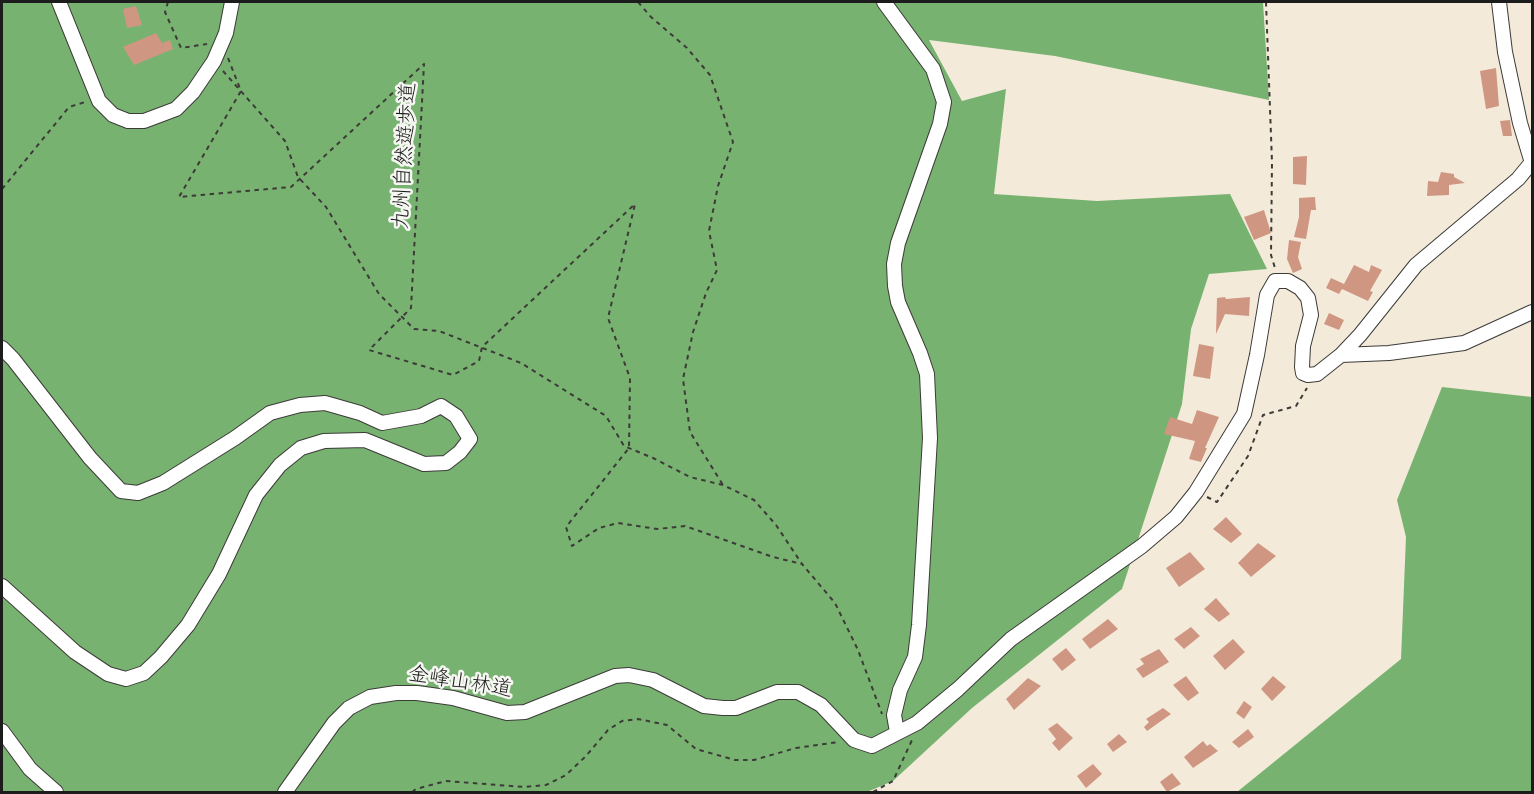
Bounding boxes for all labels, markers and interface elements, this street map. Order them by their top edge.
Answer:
street label: 九州自然遊歩道 [389,82,421,230]
street label: 金峰山林道 [406,661,514,703]

